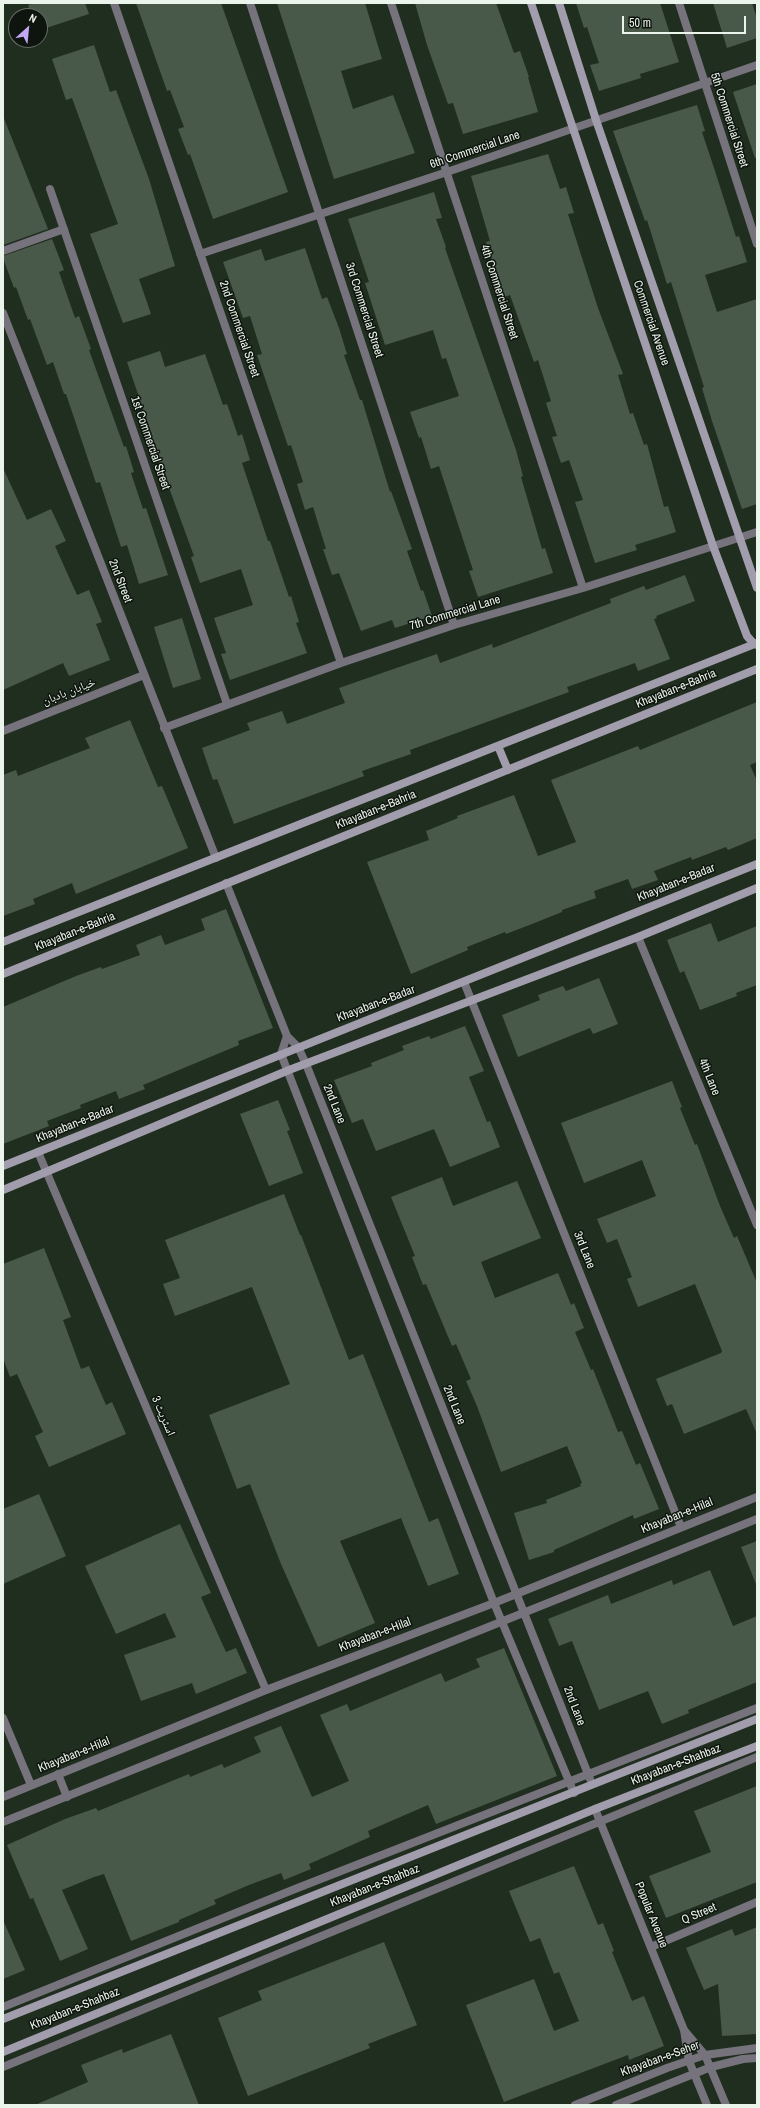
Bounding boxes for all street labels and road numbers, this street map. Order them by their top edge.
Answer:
street label: 5th Commercial Street [707,71,751,169]
street label: 6th Commercial Lane [428,128,522,172]
street label: 4th Commercial Street [477,243,521,341]
street label: 3rd Commercial Street [342,261,386,359]
street label: 2nd Commercial Street [216,279,262,379]
street label: Commercial Avenue [630,279,672,367]
street label: 1st Commercial Street [127,394,173,492]
street label: 2nd Street [105,557,135,605]
street label: 7th Commercial Lane [408,592,502,634]
street label: Khayaban-e-Bahria [634,666,718,712]
street label: خیابان بادبان [40,675,98,709]
street label: Khayaban-e-Bahria [334,787,418,833]
street label: Khayaban-e-Badar [635,861,717,905]
street label: Khayaban-e-Bahria [33,909,117,955]
street label: Khayaban-e-Badar [335,982,417,1026]
street label: 4th Lane [695,1057,723,1097]
street label: 2nd Lane [320,1082,348,1126]
street label: Khayaban-e-Badar [34,1102,116,1146]
street label: 3rd Lane [570,1229,598,1271]
street label: 2nd Lane [440,1383,468,1427]
street label: اسٹریٹ 3 [148,1394,178,1438]
street label: Khayaban-e-Hilal [639,1495,715,1537]
street label: Khayaban-e-Hilal [337,1615,413,1655]
street label: 2nd Lane [560,1684,588,1728]
street label: Khayaban-e-Hilal [36,1734,112,1776]
street label: Khayaban-e-Shahbaz [629,1741,723,1789]
street label: Khayaban-e-Shahbaz [328,1861,422,1911]
street label: Popular Avenue [631,1880,671,1950]
street label: Q Street [679,1900,719,1928]
street label: Khayaban-e-Shahbaz [28,1984,122,2034]
street label: Khayaban-e-Seher [619,2038,701,2080]

